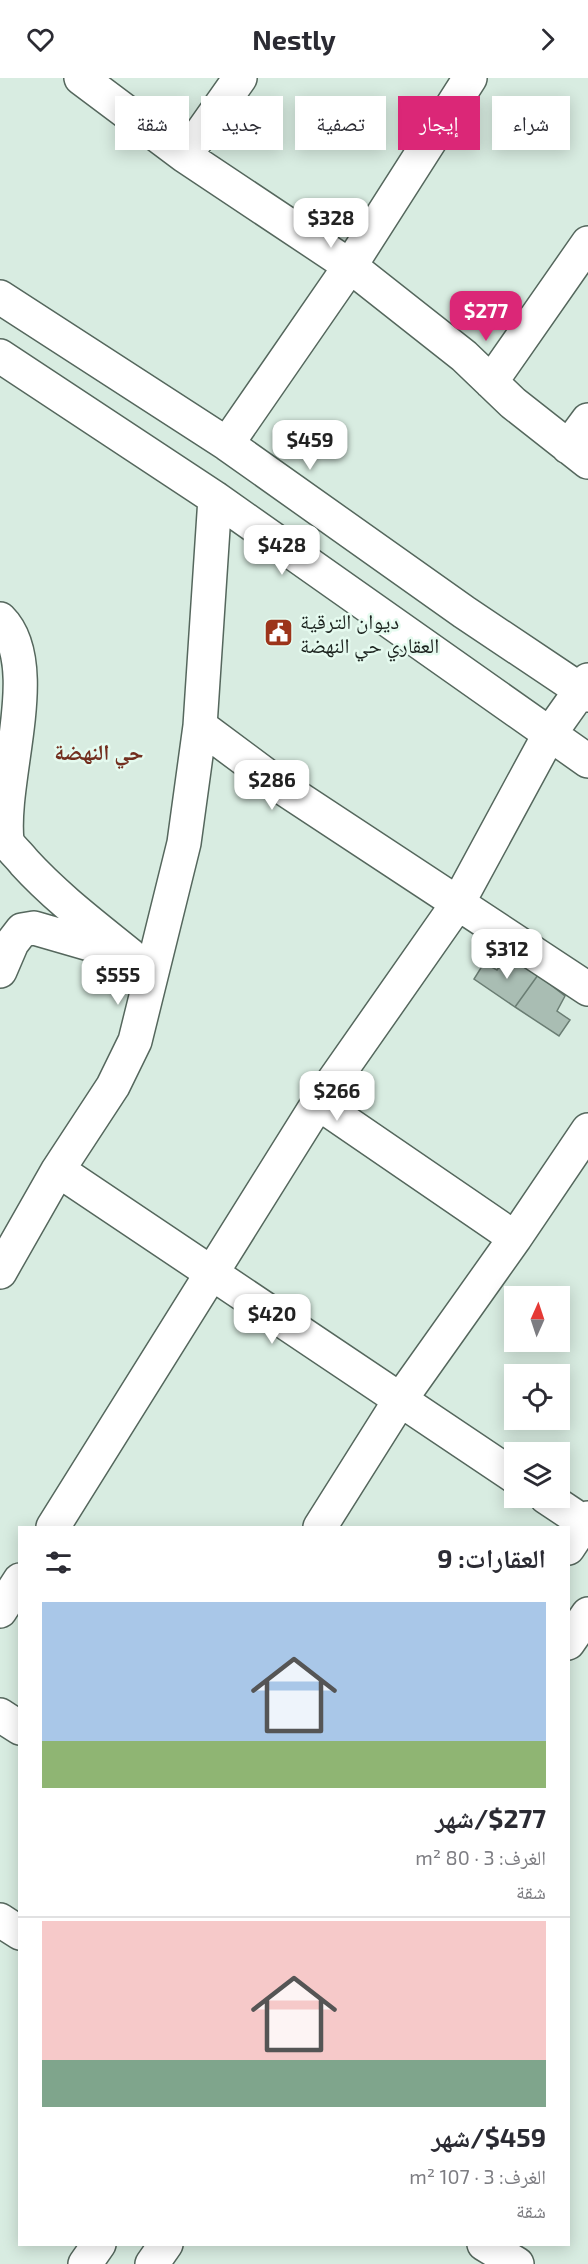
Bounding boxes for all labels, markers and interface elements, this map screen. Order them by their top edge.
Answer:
icon: heart [24,23,57,56]
text: Nestly [252,23,336,55]
icon: forward [531,23,564,56]
chip: شقة [115,96,189,150]
chip: جديد [201,96,283,150]
chip: تصفية [295,96,386,150]
chip: إيجار [398,96,480,150]
chip: شراء [492,96,570,150]
pin: $328 [295,198,367,249]
text: $328 [307,205,355,229]
pin: $277 [450,291,522,342]
text: $277 [464,298,508,322]
pin: $459 [274,420,346,471]
text: $459 [286,427,334,451]
pin: $428 [246,525,318,576]
text: $428 [258,532,306,556]
place label: ديوان الترقية العقاري حي النهضة [300,608,439,662]
public building icon: ديوان الترقية العقاري حي النهضة [263,616,295,648]
district label: حي النهضة [54,738,144,769]
pin: $286 [236,760,308,811]
text: $286 [248,767,296,791]
pin: $312 [471,929,543,980]
text: $312 [485,936,529,960]
pin: $555 [82,955,154,1006]
text: $555 [96,962,140,986]
pin: $266 [301,1071,373,1122]
text: $266 [314,1078,360,1102]
north arrow [504,1286,570,1352]
map controls [504,1286,570,1508]
pin: $420 [236,1294,308,1345]
text: $420 [248,1301,296,1325]
button: locate [504,1364,570,1430]
button: layers [504,1442,570,1508]
text: العقارات: 9 [437,1542,546,1573]
icon: filters [42,1546,75,1579]
icon: home [240,1641,348,1749]
text: $277/شهر [435,1802,546,1833]
text: الغرف: 3 · 80 m² [415,1845,546,1869]
text: شقة [516,1879,546,1903]
icon: home [240,1960,348,2068]
text: $459/شهر [431,2121,546,2152]
text: الغرف: 3 · 107 m² [409,2164,546,2188]
text: شقة [516,2198,546,2222]

